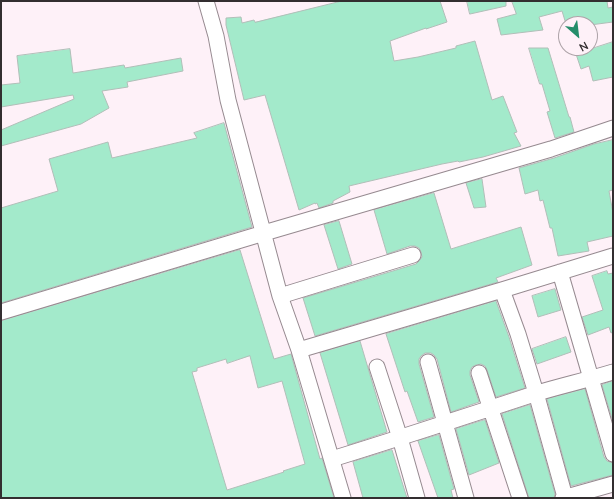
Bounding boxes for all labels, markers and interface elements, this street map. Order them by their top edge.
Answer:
north arrow [558,16,598,56]
text: N [576,38,591,55]

